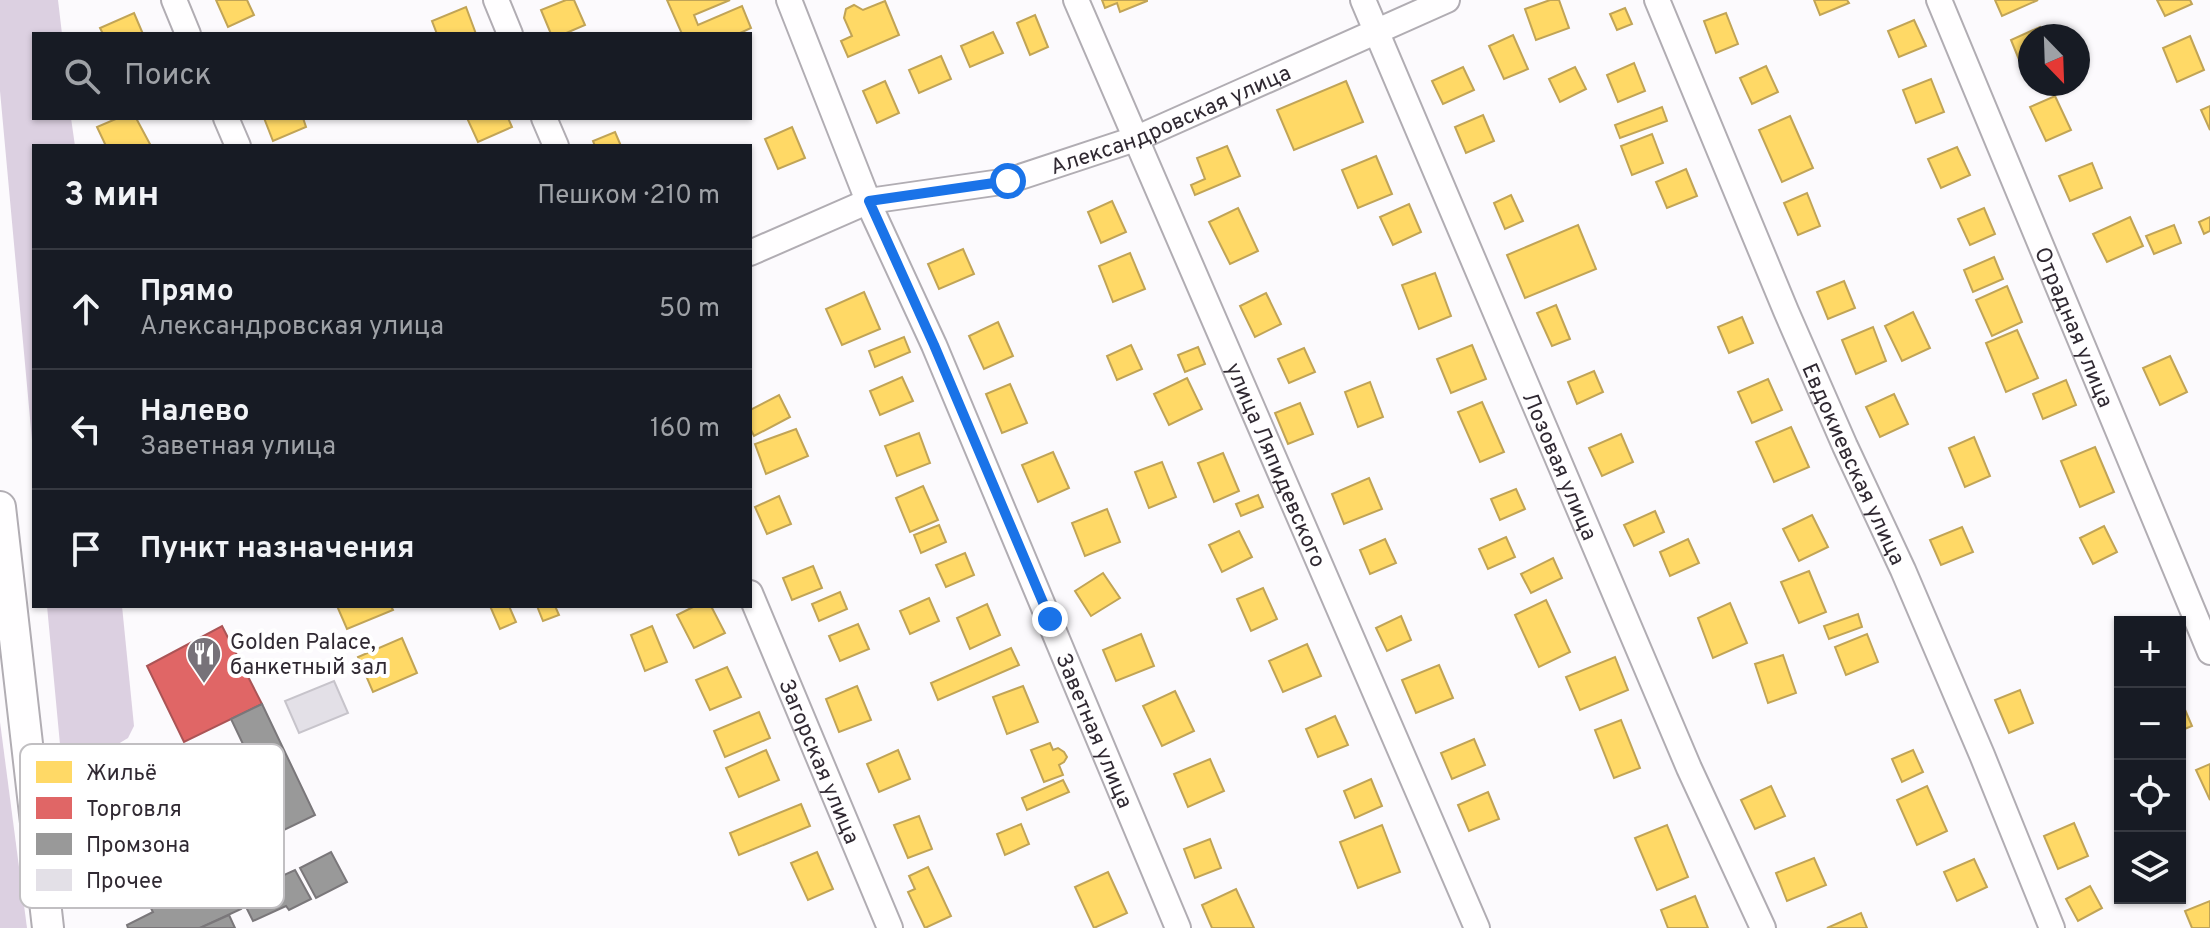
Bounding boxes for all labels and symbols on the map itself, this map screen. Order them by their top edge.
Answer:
north arrow [2018,24,2090,96]
street label: Александровская улица [1047,60,1295,182]
route start [990,163,1026,199]
street label: Отрадная улица [2027,244,2118,412]
street label: улица Ляпидевского [1218,359,1330,572]
street label: Евдокиевская улица [1795,360,1910,570]
street label: Лозовая улица [1515,388,1602,545]
route end [1032,601,1068,637]
place label: Golden Palace, банкетный зал [230,630,387,682]
restaurant icon: Golden Palace, банкетный зал [185,635,223,685]
street label: Заветная улица [1048,650,1137,813]
street label: Загорская улица [771,675,864,848]
legend [20,744,284,908]
text: Жильё [86,761,157,788]
text: Торговля [86,797,182,824]
text: Промзона [86,833,190,860]
text: Прочее [86,869,163,896]

